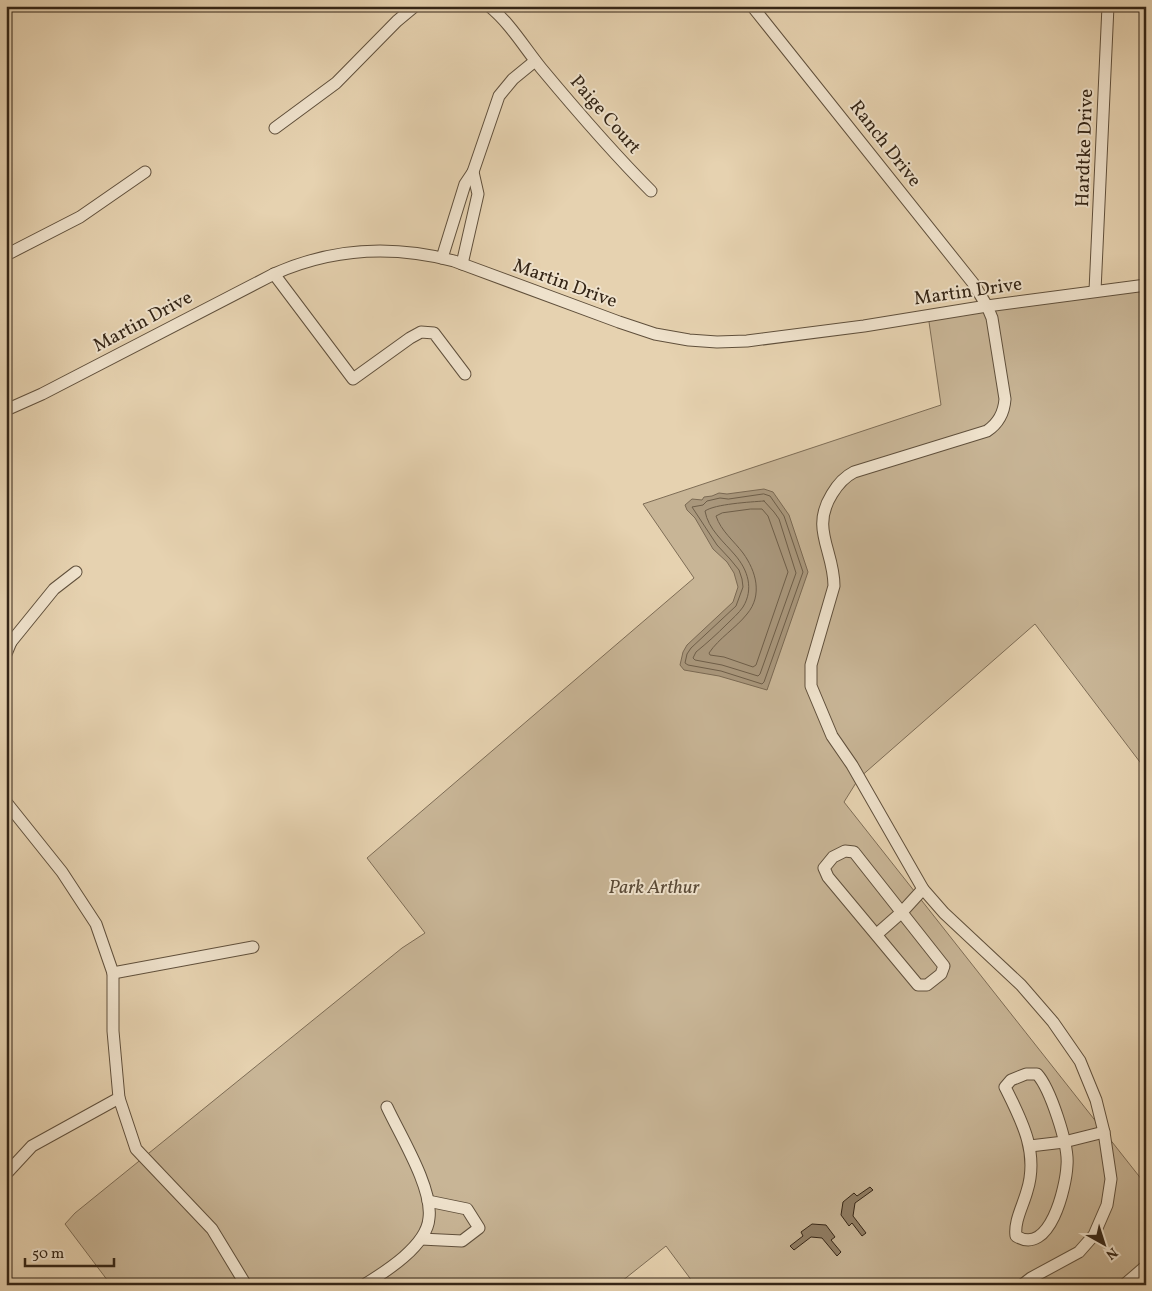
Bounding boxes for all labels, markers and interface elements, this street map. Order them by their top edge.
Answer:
street label: Paige Court [563,70,647,160]
street label: Hardtke Drive [1070,88,1100,208]
street label: Ranch Drive [843,95,927,193]
street label: Martin Drive [509,253,621,315]
street label: Martin Drive [912,272,1024,312]
street label: Martin Drive [89,285,197,359]
park label: Park Arthur [608,875,700,901]
north arrow [1080,1218,1130,1268]
scale bar [25,1236,114,1268]
text: N [1101,1242,1121,1264]
text: 50 m [32,1244,64,1265]

